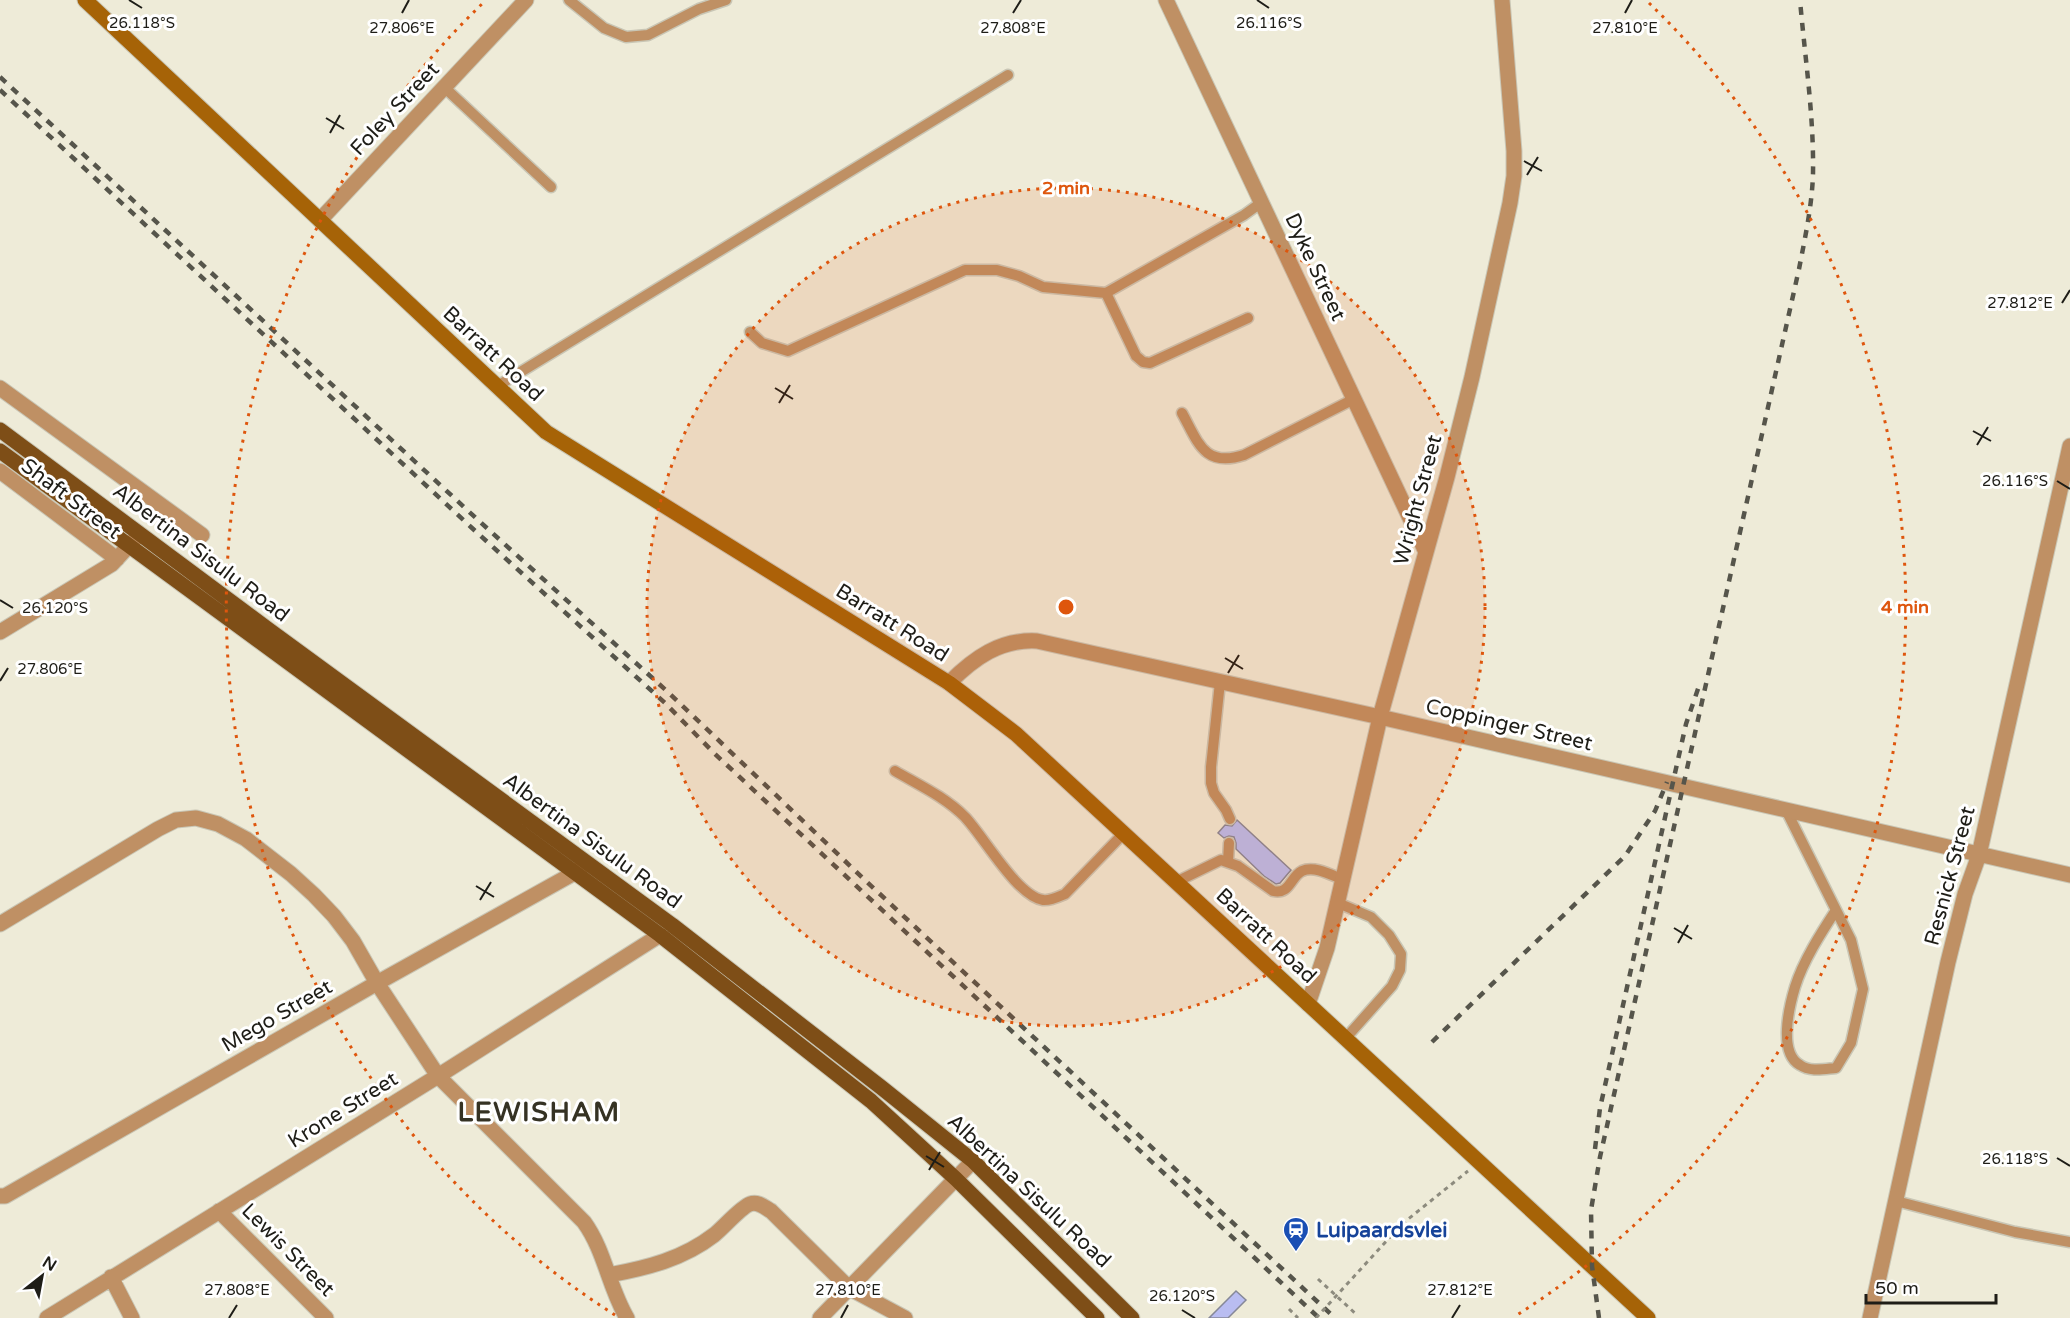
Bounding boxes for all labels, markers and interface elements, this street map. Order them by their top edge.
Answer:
text: 26.118°S [109,14,175,32]
text: 26.116°S [1236,14,1302,32]
text: 27.806°E [369,19,435,37]
text: 27.808°E [980,19,1046,37]
text: 27.810°E [1592,19,1658,37]
street label: Foley Street [345,57,445,161]
text: 2 min [1042,177,1090,199]
street label: Dyke Street [1279,209,1351,325]
text: 27.812°E [1987,294,2053,312]
street label: Barratt Road [438,301,548,407]
street label: Wright Street [1389,432,1447,568]
street label: Shaft Street [16,453,126,545]
text: 26.116°S [1982,472,2048,490]
street label: Albertina Sisulu Road [108,479,294,627]
street label: Barratt Road [831,578,953,668]
text: 4 min [1881,596,1929,618]
centre of rings [1056,597,1076,617]
text: 26.120°S [22,599,88,617]
text: 27.806°E [17,660,83,678]
street label: Coppinger Street [1423,694,1595,756]
street label: Albertina Sisulu Road [498,768,686,914]
street label: Resnick Street [1919,804,1981,948]
street label: Barratt Road [1211,883,1321,989]
street label: Mego Street [217,974,337,1058]
street label: Krone Street [283,1066,403,1154]
district label: LEWISHAM [457,1096,621,1129]
street label: Albertina Sisulu Road [942,1109,1116,1273]
text: 26.118°S [1982,1150,2048,1168]
street label: Lewis Street [236,1198,340,1302]
station icon: Luipaardsvlei [1281,1215,1311,1253]
place label: Luipaardsvlei [1316,1218,1447,1243]
north arrow [12,1246,72,1306]
text: N [39,1252,60,1276]
scale bar [1866,1267,1996,1305]
text: 50 m [1875,1277,1919,1299]
text: 27.808°E [204,1281,270,1299]
text: 27.810°E [815,1281,881,1299]
text: 27.812°E [1427,1281,1493,1299]
text: 26.120°S [1149,1287,1215,1305]

